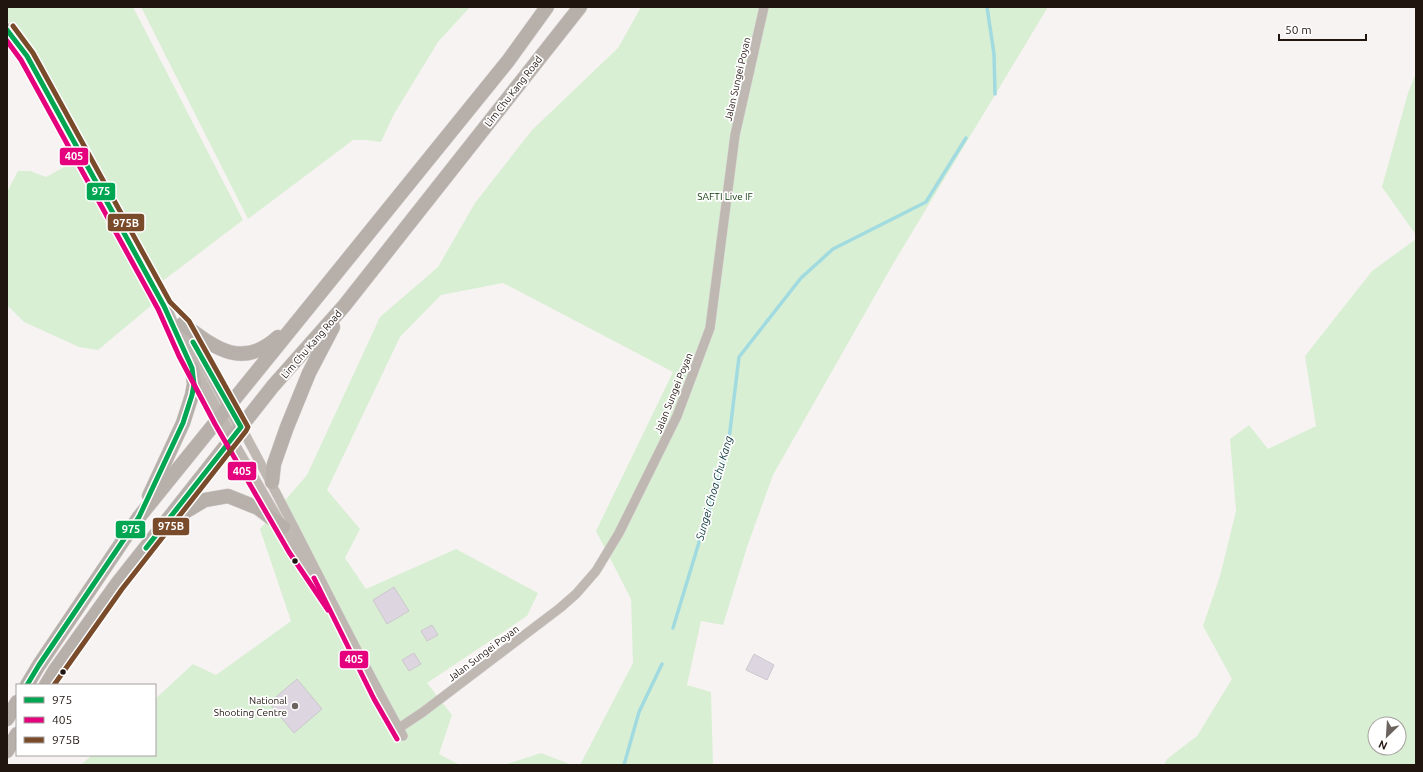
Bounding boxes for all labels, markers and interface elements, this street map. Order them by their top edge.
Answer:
scale bar [1279,16,1366,42]
text: 50 m [1285,23,1312,36]
street label: Jalan Sungei Poyan [722,36,753,122]
street label: Lim Chu Kang Road [482,54,544,129]
line badge: 405 [59,147,89,166]
text: 405 [65,150,83,162]
line badge: 975 [86,182,116,201]
text: 975 [92,185,110,197]
park label: SAFTI Live IF [697,191,753,202]
line badge: 975B [107,213,145,232]
text: 975B [113,217,139,229]
street label: Lim Chu Kang Road [279,308,344,381]
street label: Jalan Sungei Poyan [652,351,695,435]
water label: Sungei Choa Chu Kang [693,435,735,542]
line badge: 405 [227,461,257,481]
text: 405 [233,465,251,477]
line badge: 975B [152,517,190,536]
line badge: 975 [115,520,146,539]
text: 975B [158,520,184,532]
text: 975 [122,523,140,535]
unlabelled marker [290,556,300,566]
street label: Jalan Sungei Poyan [446,623,521,684]
line badge: 405 [339,650,369,669]
text: 405 [345,653,363,665]
unlabelled marker [58,667,68,677]
legend [16,684,156,756]
text: 975 [52,693,72,706]
place label: National Shooting Centre [214,695,287,718]
marker: National Shooting Centre [290,701,300,711]
text: 405 [52,713,72,726]
north arrow [1367,716,1407,756]
text: 975B [52,733,80,746]
text: N [1377,738,1389,752]

